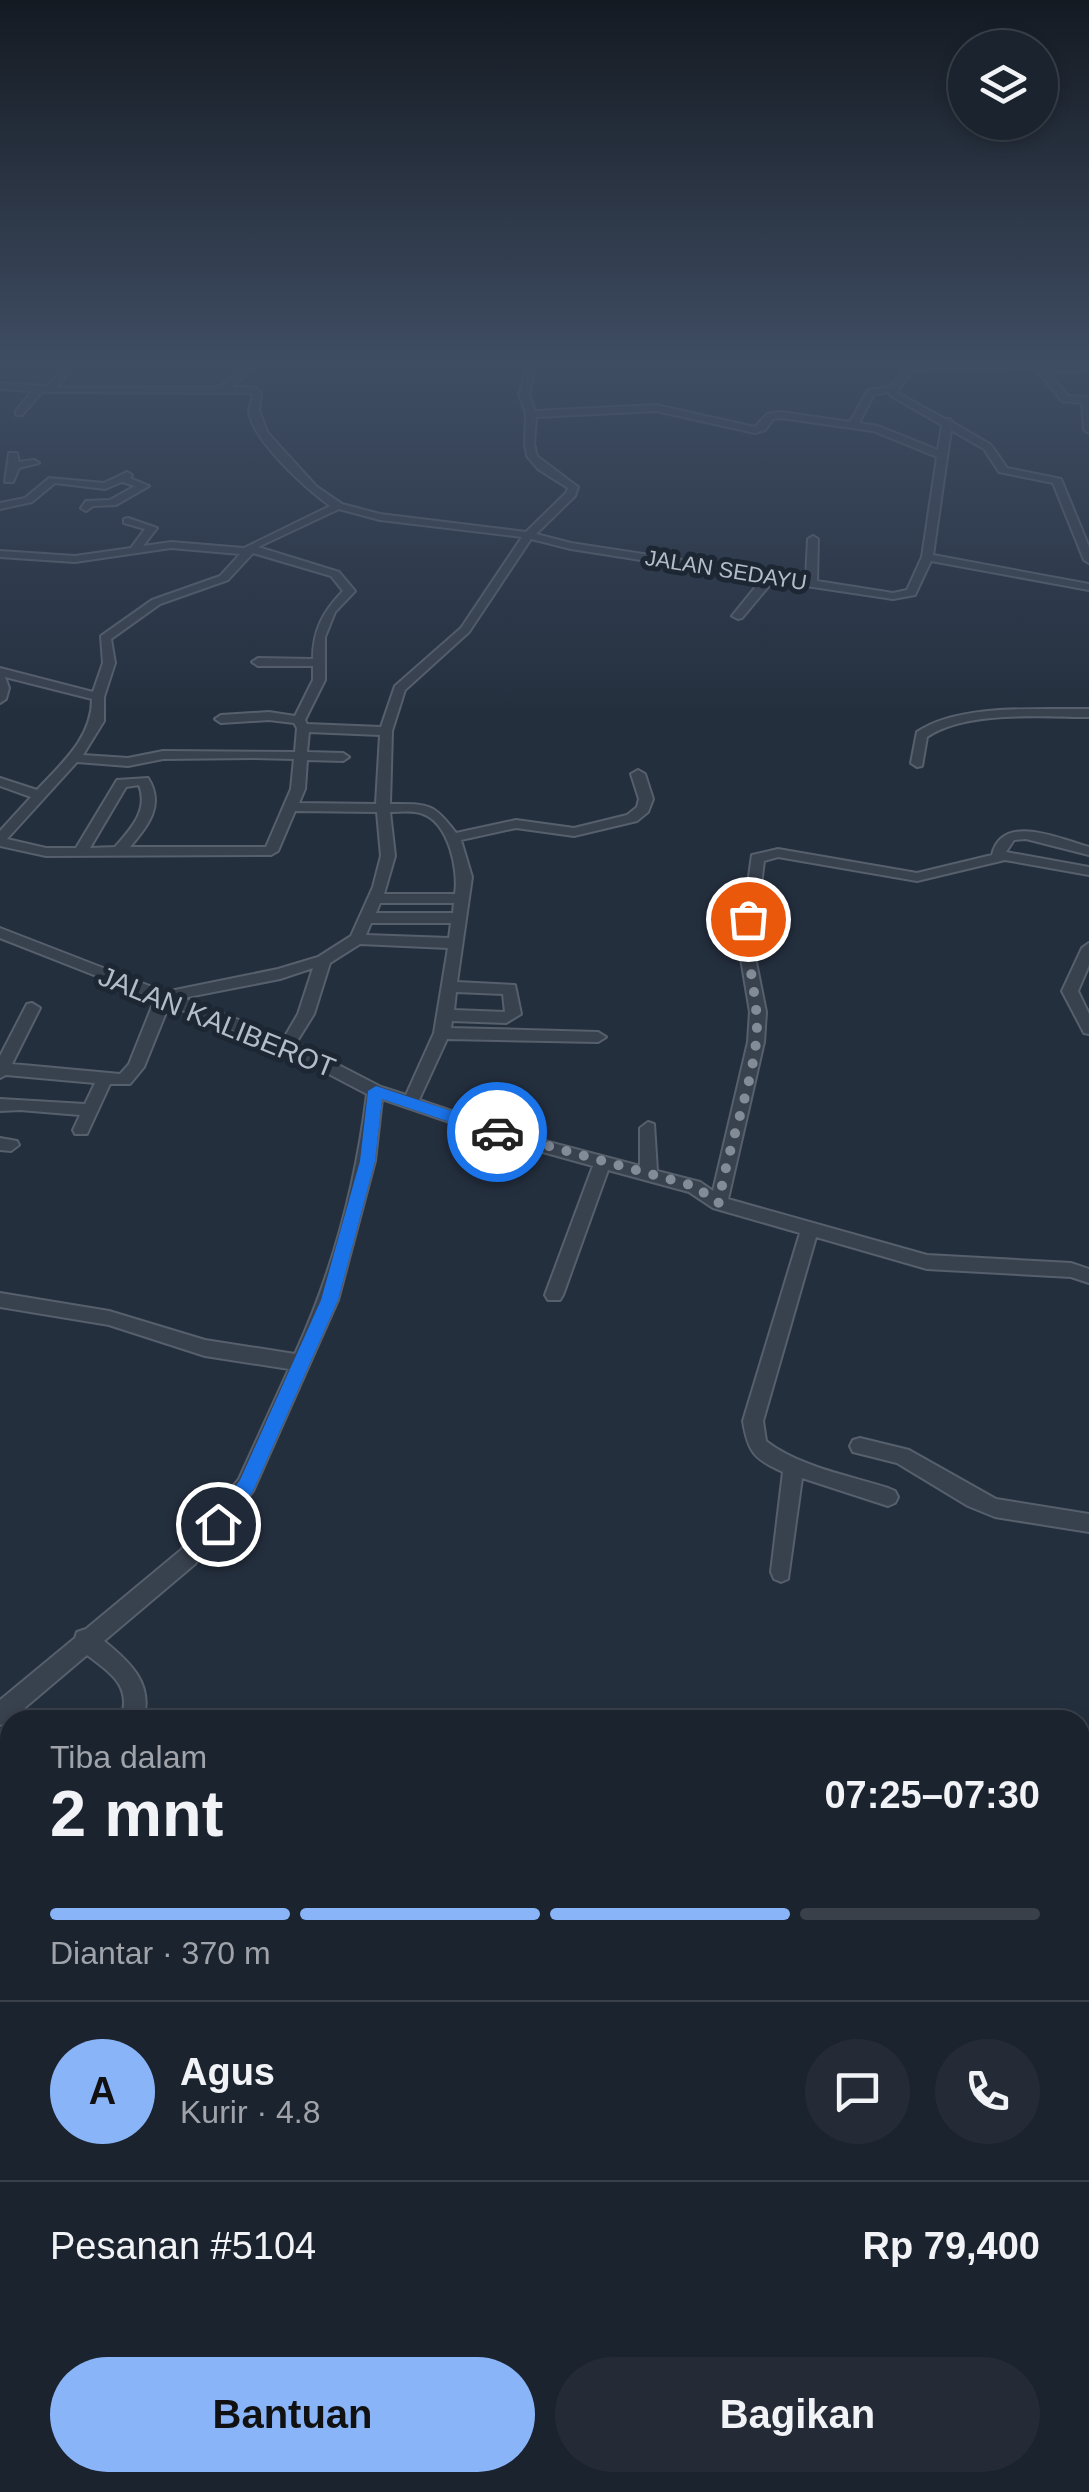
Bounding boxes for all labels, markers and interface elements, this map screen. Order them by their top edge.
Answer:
map controls [948,30,1058,140]
button: layers [948,30,1058,140]
street label: JALAN SEDAYU [643,545,809,595]
pin [706,877,791,962]
icon: bag [721,892,776,947]
street label: JALAN KALIBEROT [94,960,340,1084]
courier [447,1082,547,1182]
icon: car [470,1105,525,1160]
pin [176,1482,261,1567]
icon: home [191,1497,246,1552]
text: Tiba dalam [50,1739,207,1775]
text: 07:25–07:30 [824,1774,1040,1816]
text: 2 mnt [50,1777,223,1850]
text: Diantar · 370 m [50,1935,271,1971]
button: chat [805,2039,910,2144]
button: phone [935,2039,1040,2144]
text: Agus [180,2051,275,2093]
text: A [89,2070,116,2112]
text: Kurir · 4.8 [180,2094,320,2130]
text: Pesanan #5104 [50,2225,316,2267]
text: Rp 79,400 [863,2225,1040,2267]
button: Bantuan [50,2357,535,2472]
button: Bagikan [555,2357,1040,2472]

